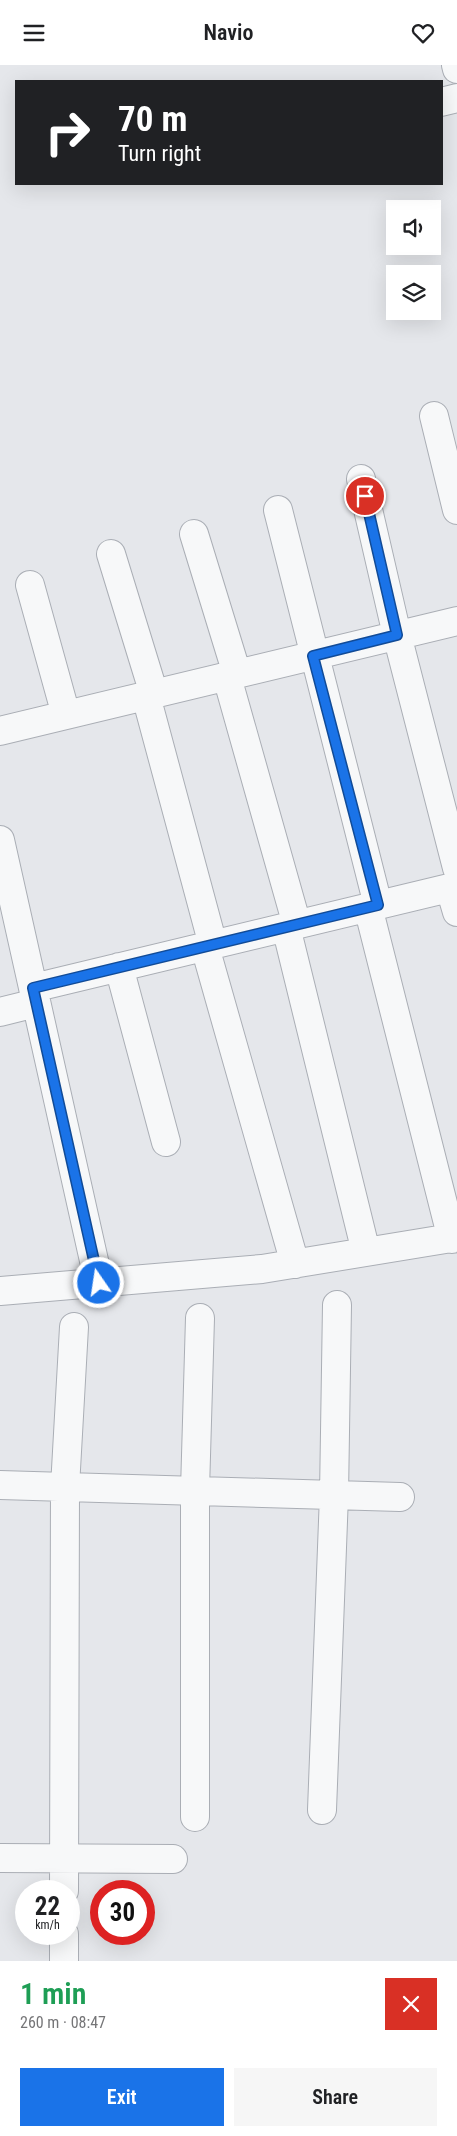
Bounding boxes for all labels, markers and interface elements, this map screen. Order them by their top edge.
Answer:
icon: menu [20,19,48,47]
icon: heart [409,19,437,47]
text: Navio [204,20,253,45]
text: 70 m [118,99,187,140]
icon: right [35,100,100,165]
text: Turn right [118,141,201,166]
map controls [386,200,441,320]
button: sound [386,200,441,255]
button: layers [386,265,441,320]
pin [344,475,386,517]
icon: arrive [351,482,379,510]
position arrow [72,1256,124,1308]
speed limit sign: 30 [90,1880,155,1945]
text: 22 [35,1892,60,1921]
text: km/h [35,1918,60,1932]
text: 1 min [20,1976,86,2011]
button: close [385,1978,437,2030]
text: 260 m · 08:47 [20,2013,106,2032]
button: Exit [20,2068,224,2126]
button: Share [234,2068,437,2126]

